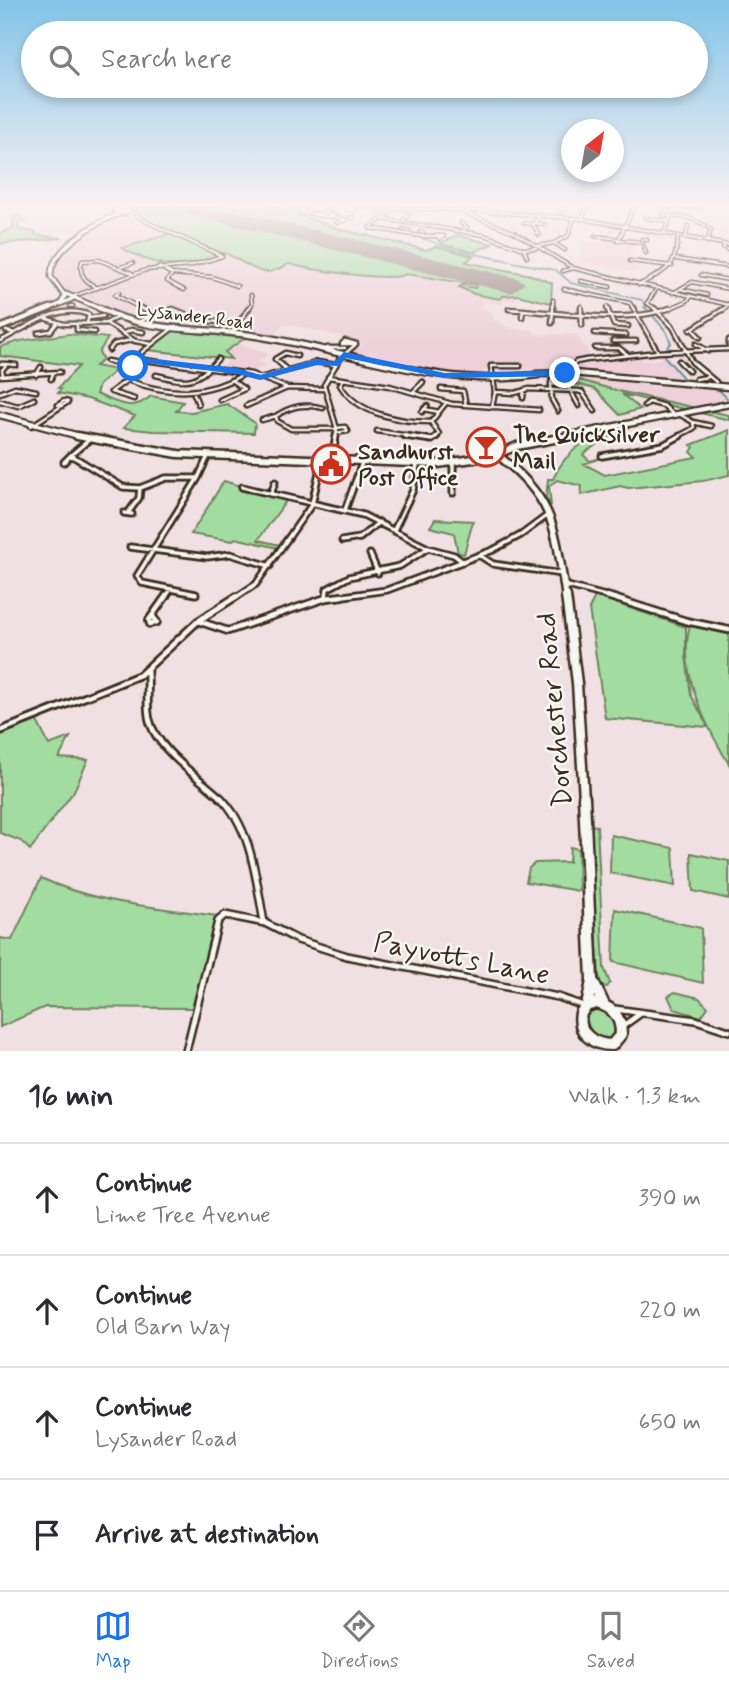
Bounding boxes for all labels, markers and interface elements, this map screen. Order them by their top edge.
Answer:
search box [21,21,708,98]
icon: search [45,41,83,79]
text: Search here [101,43,232,77]
north arrow [561,119,624,182]
street label: Lysander Road [135,297,255,336]
route start [117,350,148,381]
route end [549,357,580,388]
place label: The Quicksilver Mail [513,421,661,477]
bar icon: The Quicksilver Mail [465,426,507,468]
place label: Sandhurst Post Office [358,438,459,494]
public building icon: Sandhurst Post Office [310,443,352,485]
street label: Dorchester Road [529,611,582,809]
street label: Payvotts Lane [370,924,553,995]
text: 16 min [28,1077,114,1116]
text: Walk · 1.3 km [568,1082,701,1112]
text: Continue [95,1167,192,1201]
icon: ahead [28,1180,66,1218]
text: 390 m [639,1184,701,1214]
text: Lime Tree Avenue [95,1201,271,1231]
text: Continue [95,1279,192,1313]
icon: ahead [28,1292,66,1330]
text: 220 m [639,1296,701,1326]
text: Old Barn Way [95,1313,231,1343]
text: Continue [95,1391,192,1425]
icon: ahead [28,1404,66,1442]
text: 650 m [639,1408,701,1438]
text: Lysander Road [95,1425,237,1455]
icon: arrive [28,1516,66,1554]
text: Arrive at destination [95,1518,319,1552]
tab: Map [94,1607,132,1674]
tab: Directions [320,1607,399,1674]
tab: Saved [587,1607,635,1674]

